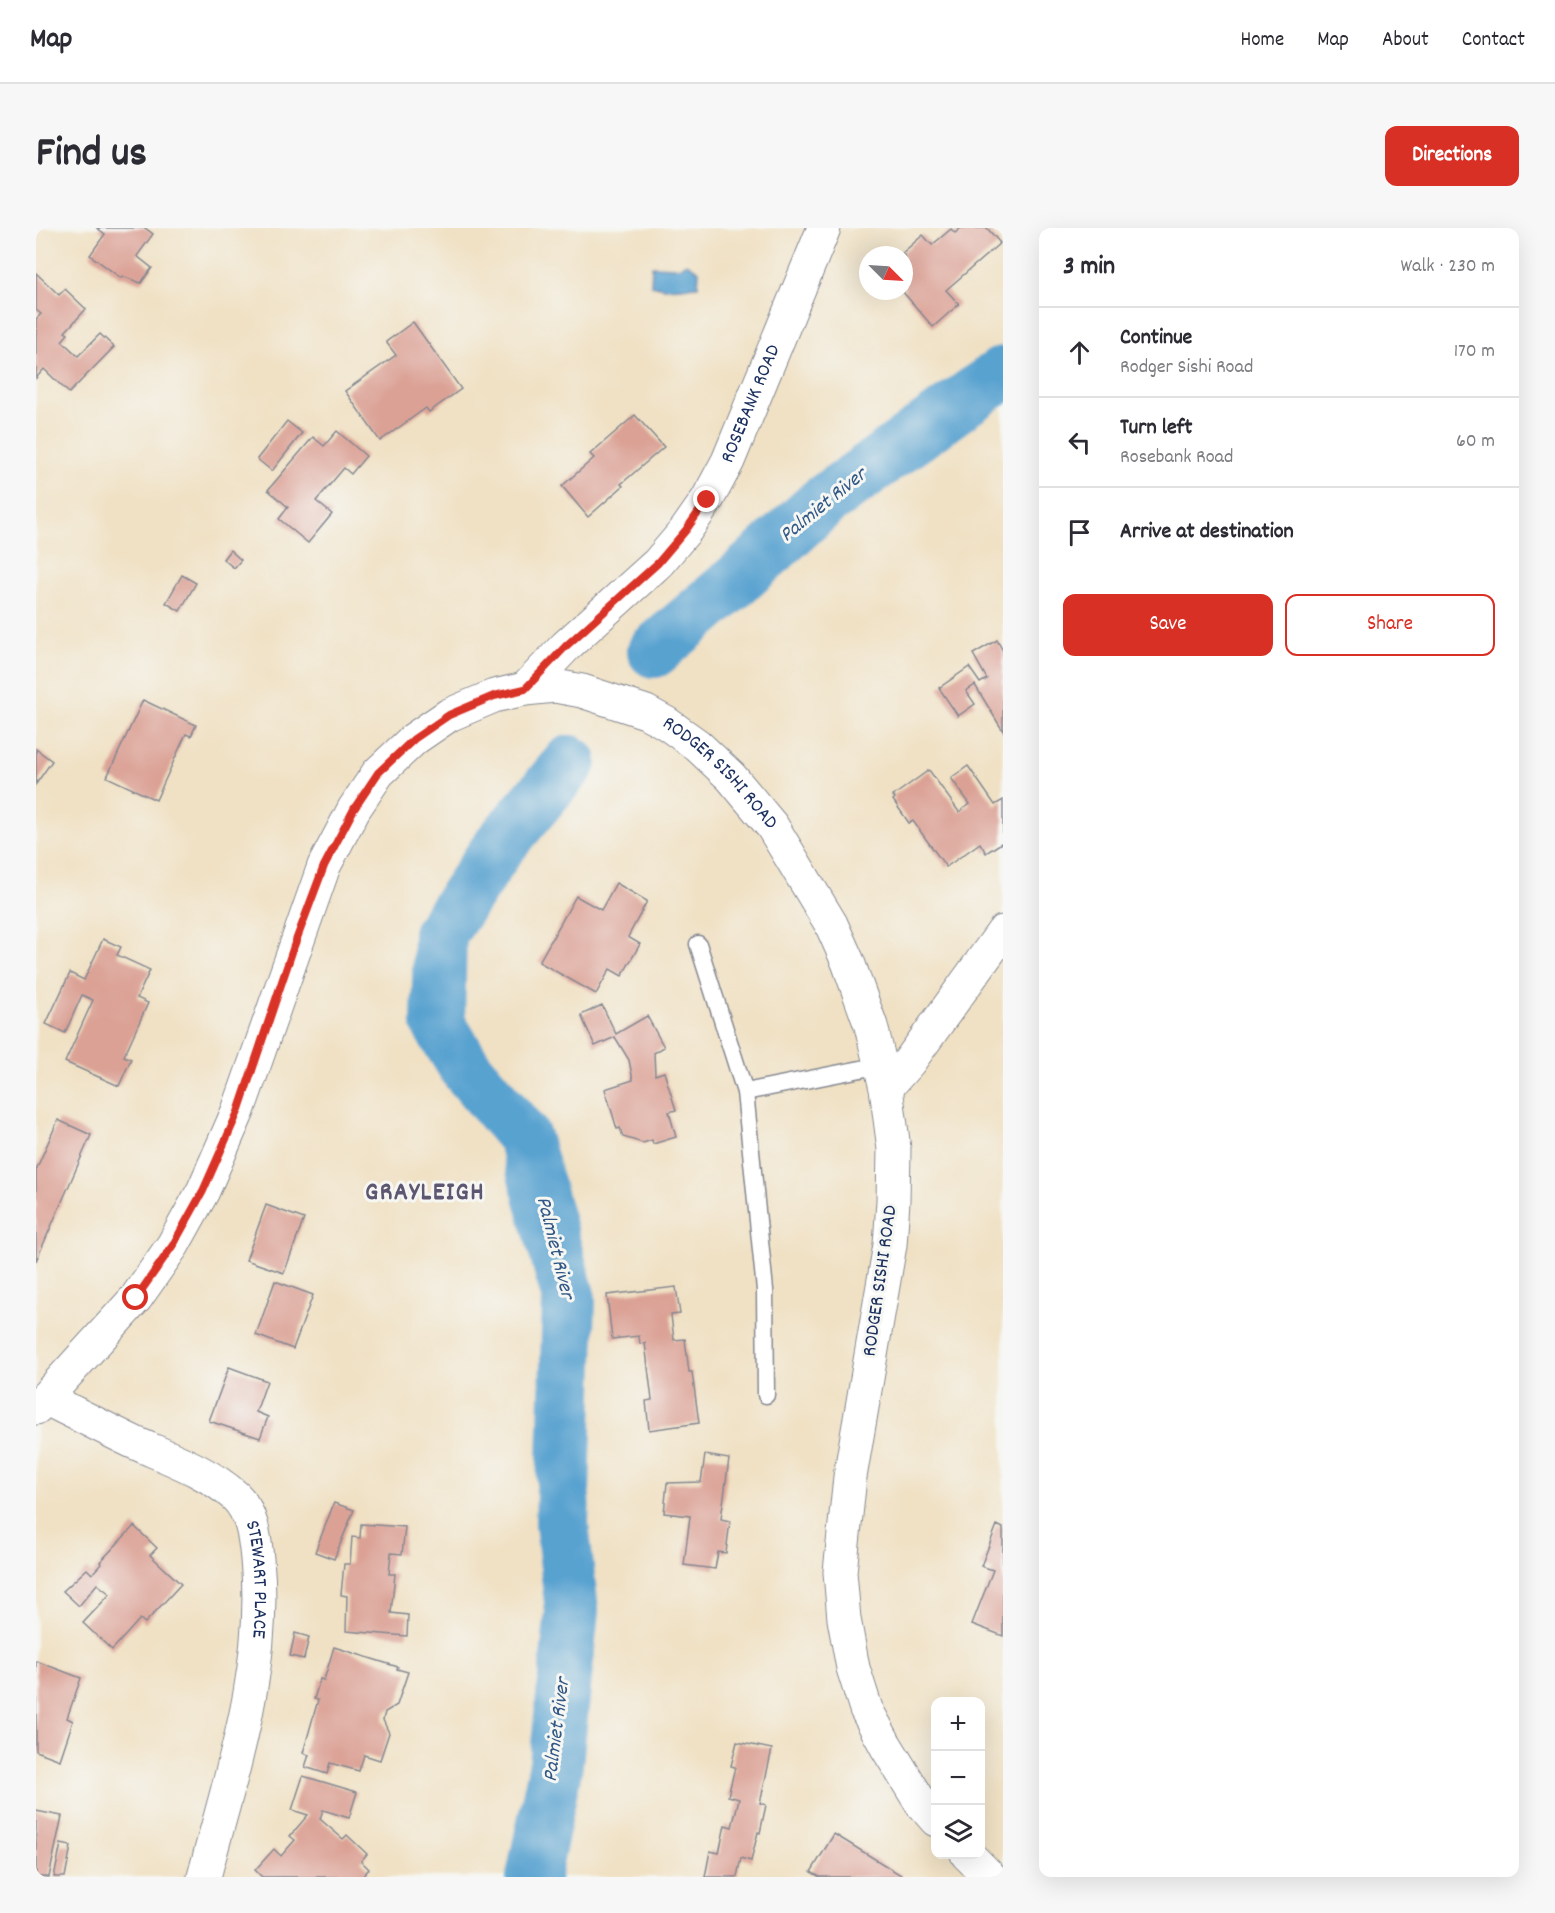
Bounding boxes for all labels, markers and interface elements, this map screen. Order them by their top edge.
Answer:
text: Map [30,21,72,61]
text: Home [1240,26,1284,56]
text: Map [1317,26,1349,56]
text: About [1382,26,1429,56]
text: Contact [1462,26,1525,56]
text: Find us [36,126,147,186]
button: Directions [1385,126,1519,186]
north arrow [859,246,913,300]
text: 3 min [1063,249,1115,286]
text: Walk · 230 m [1401,253,1495,281]
text: Continue [1120,323,1192,354]
icon: ahead [1063,336,1096,369]
text: 170 m [1454,338,1495,366]
street label: ROSEBANK ROAD [715,341,788,468]
text: Rodger Sishi Road [1120,354,1253,382]
text: Turn left [1120,413,1192,444]
icon: left [1063,426,1096,459]
text: 60 m [1456,428,1495,456]
text: Rosebank Road [1120,444,1233,472]
water label: Palmiet River [774,460,876,550]
route end [693,486,719,512]
icon: arrive [1063,516,1096,549]
text: Arrive at destination [1120,517,1294,548]
button: Save [1063,594,1273,656]
button: Share [1285,594,1495,656]
street label: RODGER SISHI ROAD [656,710,784,836]
district label: GRAYLEIGH [365,1175,485,1212]
water label: Palmiet River [527,1194,582,1304]
street label: RODGER SISHI ROAD [857,1204,905,1358]
route start [122,1284,148,1310]
street label: STEWART PLACE [237,1517,273,1639]
water label: Palmiet River [537,1674,580,1784]
map controls [931,1697,985,1859]
button: + [931,1697,985,1751]
button: − [931,1751,985,1805]
button: layers [931,1805,985,1859]

